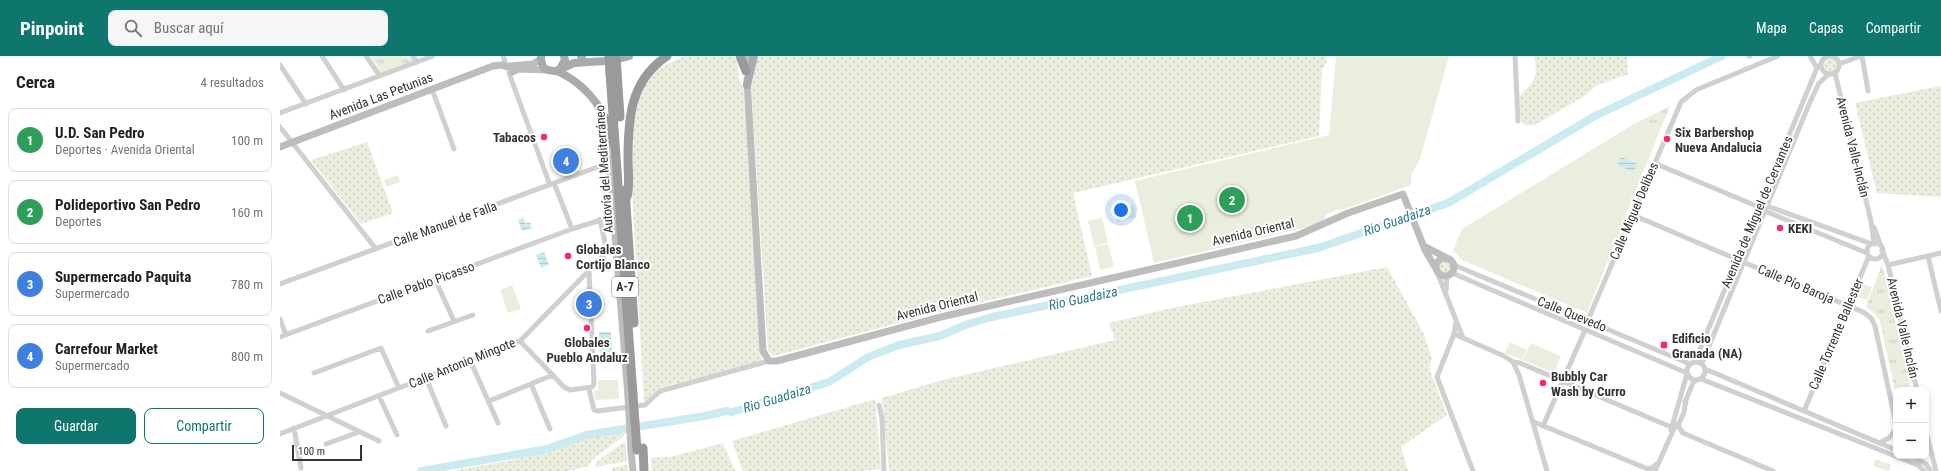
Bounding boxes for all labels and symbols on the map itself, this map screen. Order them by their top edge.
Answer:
street label: Avenida Las Petunias [327,69,435,123]
street label: Avenida Valle-Inclán [1833,95,1873,199]
street label: Autovía del Mediterráneo [592,104,616,234]
place label: Six Barbershop Nueva Andalucia [1675,125,1762,155]
place label: Tabacos [493,130,536,145]
marker: Tabacos [539,132,549,142]
marker: Six Barbershop Nueva Andalucia [1662,134,1672,144]
street label: Avenida de Miguel de Cervantes [1718,134,1796,290]
pin: 4 [553,146,579,176]
street label: Calle Miguel Delibes [1607,160,1661,262]
pin: 2 [1219,185,1245,215]
street label: Calle Manuel de Falla [391,198,499,250]
your location [1111,200,1131,220]
water label: Rio Guadaiza [1361,201,1433,239]
pin: 1 [1177,203,1203,233]
street label: Avenida Oriental [1210,215,1296,249]
place label: KEKI [1788,221,1812,236]
marker: KEKI [1775,223,1785,233]
place label: Globales Cortijo Blanco [576,242,650,272]
marker: Globales Cortijo Blanco [563,251,573,261]
street label: Calle Pablo Picasso [376,259,476,307]
street label: Calle Pío Baroja [1756,261,1836,307]
street label: Calle Torrente Ballester [1806,276,1866,392]
street label: Avenida Valle Inclán [1884,276,1922,380]
road number: A-7 [612,277,638,297]
water label: Rio Guadaiza [1047,283,1119,313]
pin: 3 [576,289,602,319]
street label: Avenida Oriental [894,289,980,323]
street label: Calle Quevedo [1535,293,1609,335]
marker: Globales Pueblo Andaluz [582,323,592,333]
place label: Edificio Granada (NA) [1672,331,1742,361]
street label: Calle Antonio Mingote [407,335,517,391]
place label: Globales Pueblo Andaluz [546,335,628,365]
marker: Edificio Granada (NA) [1659,340,1669,350]
place label: Bubbly Car Wash by Curro [1551,369,1626,399]
marker: Bubbly Car Wash by Curro [1538,378,1548,388]
water label: Rio Guadaiza [741,380,813,416]
scale bar [292,443,362,462]

